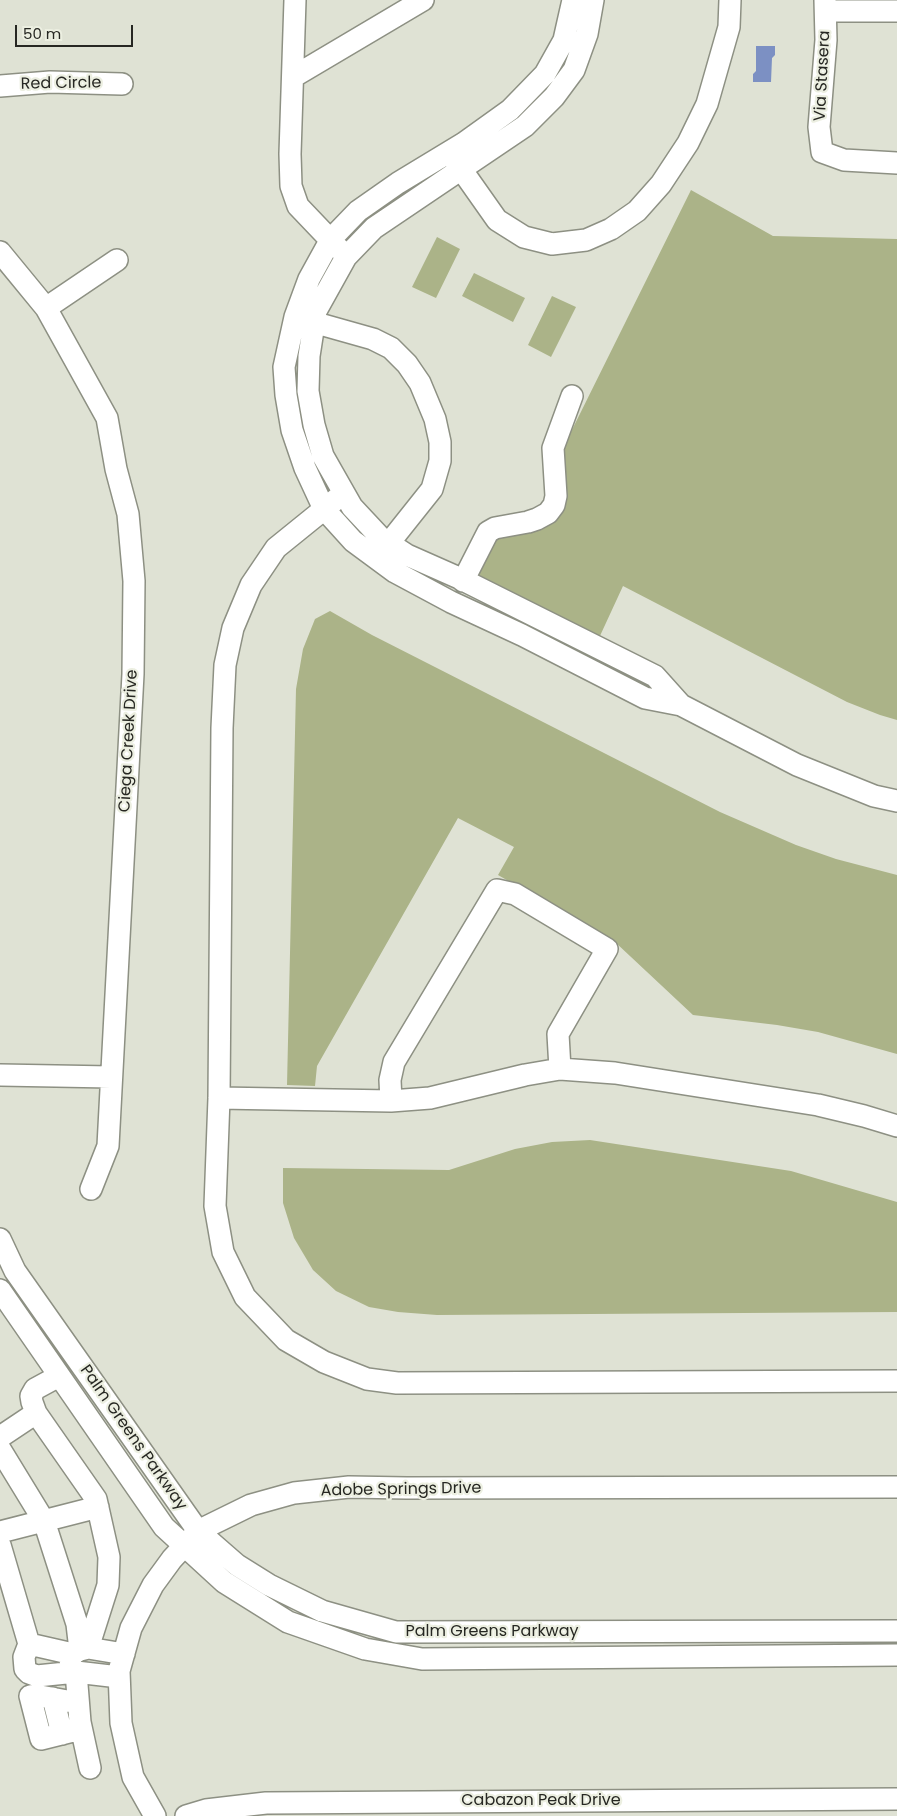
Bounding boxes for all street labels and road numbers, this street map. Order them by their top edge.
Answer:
street label: Via Stasera [811,30,835,122]
street label: Red Circle [21,74,101,94]
street label: Ciega Creek Drive [116,669,142,813]
street label: Palm Greens Parkway [75,1362,191,1514]
street label: Adobe Springs Drive [320,1479,482,1501]
street label: Palm Greens Parkway [405,1622,579,1642]
street label: Cabazon Peak Drive [461,1791,621,1811]

